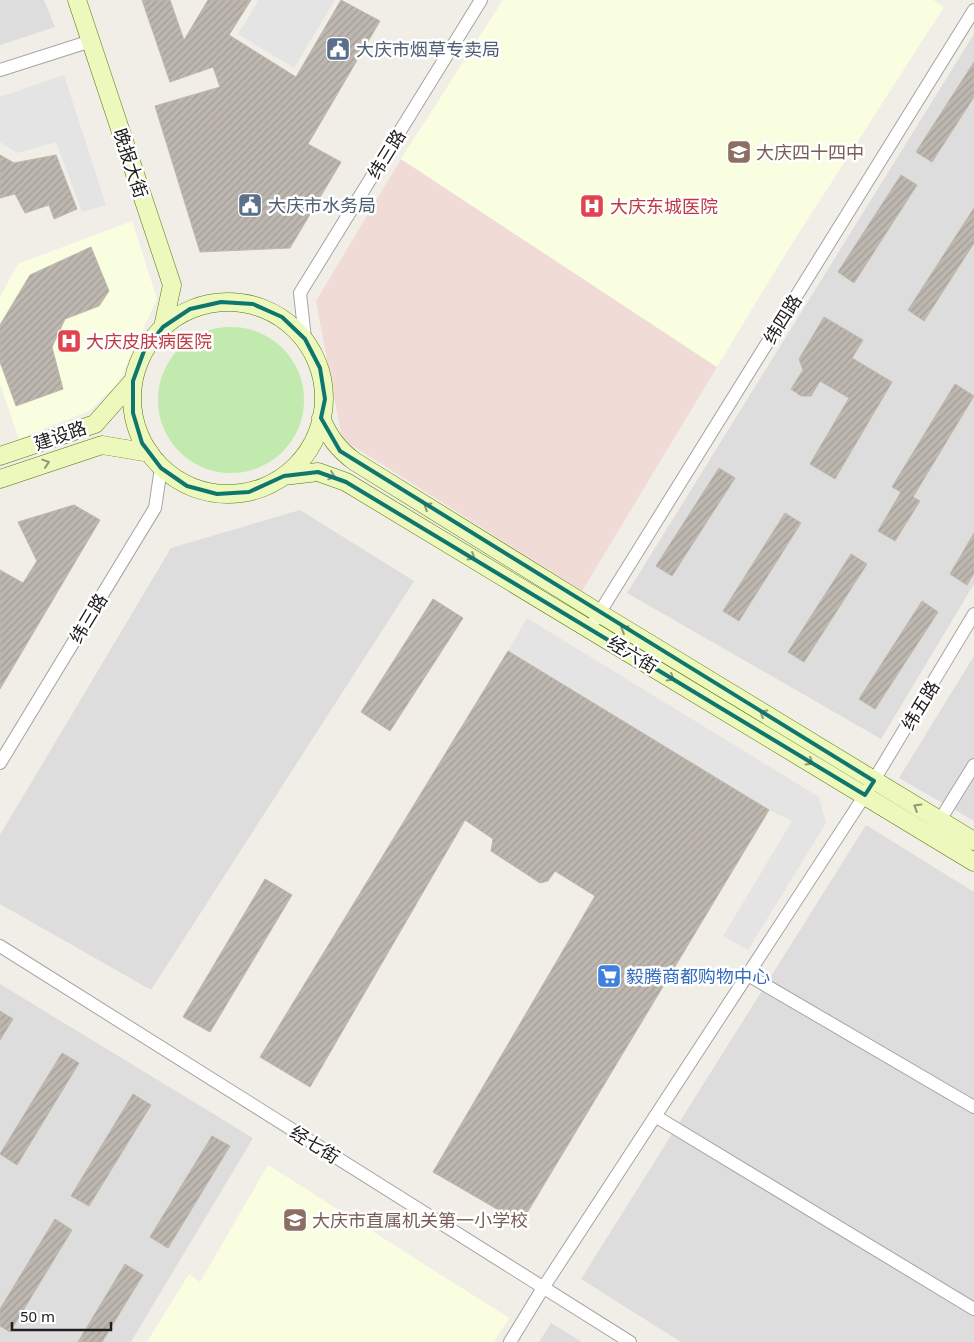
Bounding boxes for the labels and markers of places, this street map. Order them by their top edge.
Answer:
public building icon: 大庆市烟草专卖局 [325,36,351,62]
place label: 大庆市烟草专卖局 [356,37,500,61]
school or university icon: 大庆四十四中 [726,139,752,165]
place label: 大庆四十四中 [756,140,864,164]
public building icon: 大庆市水务局 [237,192,263,218]
place label: 大庆市水务局 [268,193,376,217]
hospital icon: 大庆东城医院 [579,193,605,219]
place label: 大庆东城医院 [610,194,718,218]
hospital icon: 大庆皮肤病医院 [56,328,82,354]
place label: 大庆皮肤病医院 [86,329,212,353]
supermarket icon: 毅腾商都购物中心 [596,963,622,989]
place label: 毅腾商都购物中心 [626,964,770,988]
school or university icon: 大庆市直属机关第一小学校 [282,1207,308,1233]
place label: 大庆市直属机关第一小学校 [312,1208,528,1232]

